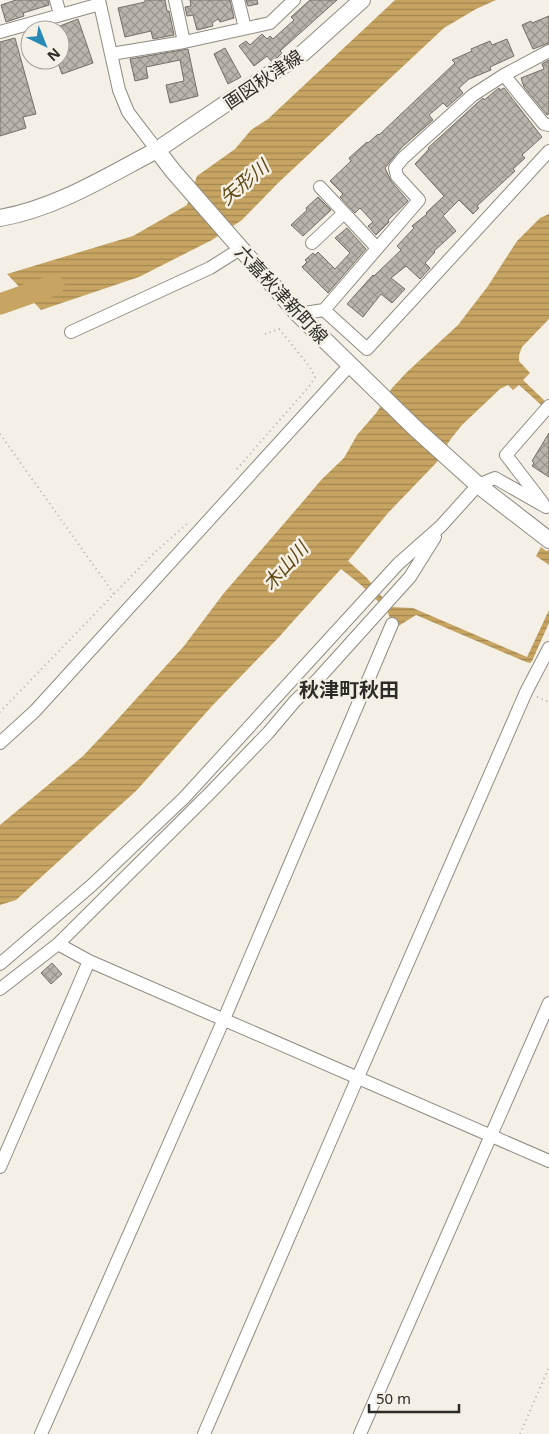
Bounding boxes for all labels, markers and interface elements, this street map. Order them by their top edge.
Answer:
north arrow [20,20,70,70]
text: N [44,44,65,66]
street label: 画図秋津線 [219,44,307,114]
water label: 矢形川 [214,152,276,210]
street label: 六嘉秋津新町線 [230,240,334,348]
water label: 木山川 [256,535,315,596]
district label: 秋津町秋田 [299,676,399,703]
scale bar [369,1382,459,1414]
text: 50 m [376,1388,411,1408]

